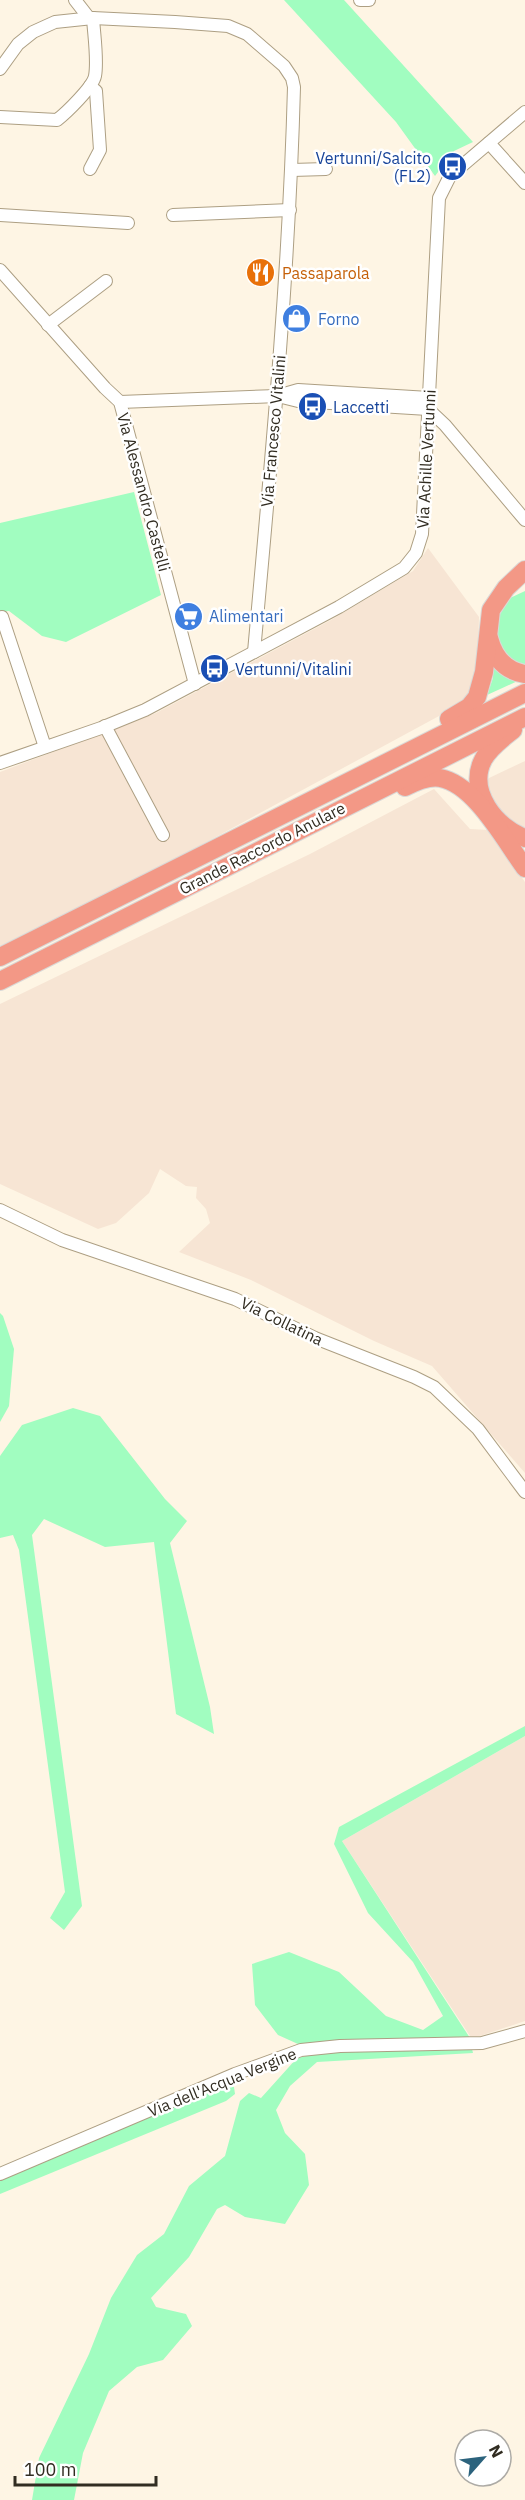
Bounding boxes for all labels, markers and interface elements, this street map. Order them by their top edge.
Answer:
place label: Vertunni/Salcito (FL2) [315,148,431,186]
bus stop icon: Vertunni/Salcito (FL2) [436,151,468,183]
restaurant icon: Passaparola [245,257,277,289]
place label: Passaparola [282,263,370,283]
shop icon: Forno [281,303,313,335]
place label: Forno [318,309,359,329]
street label: Via Francesco Vitalini [256,354,290,508]
street label: Via Achille Vertunni [412,389,440,529]
bus stop icon: Laccetti [296,391,328,423]
place label: Laccetti [333,397,389,417]
street label: Via Alessandro Castelli [113,410,175,574]
supermarket icon: Alimentari [172,600,204,632]
place label: Alimentari [209,606,283,626]
bus stop icon: Vertunni/Vitalini [198,653,230,685]
place label: Vertunni/Vitalini [235,659,352,679]
street label: Grande Raccordo Anulare [176,797,349,899]
street label: Via Collatina [237,1292,327,1350]
street label: Via dell'Acqua Vergine [145,2043,299,2121]
north arrow [453,2428,513,2488]
text: N [485,2441,508,2461]
scale bar [15,2449,156,2487]
text: 100 m [24,2458,76,2481]

